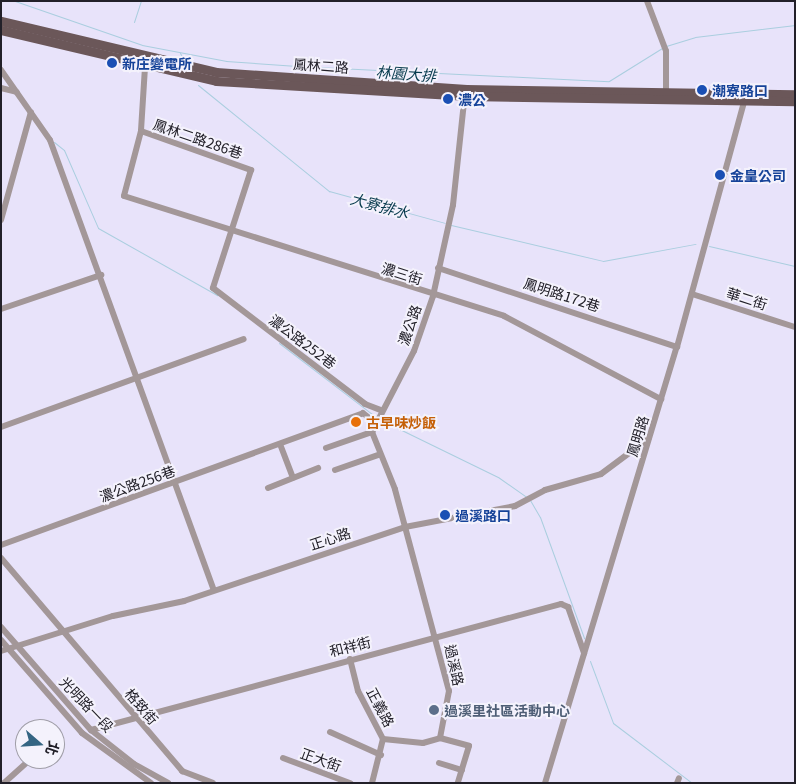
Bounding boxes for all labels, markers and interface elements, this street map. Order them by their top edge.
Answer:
place label: 新庄變電所 [122,55,192,71]
street label: 鳳林二路 [292,55,350,75]
marker: 新庄變電所 [106,57,118,69]
water label: 林園大排 [375,62,437,84]
place label: 潮寮路口 [712,82,768,98]
marker: 潮寮路口 [696,84,708,96]
place label: 濃公 [458,91,486,107]
marker: 濃公 [442,93,454,105]
street label: 鳳林二路286巷 [151,115,245,161]
place label: 金皇公司 [730,167,786,183]
marker: 金皇公司 [714,169,726,181]
water label: 大寮排水 [349,189,411,221]
street label: 濃三街 [379,259,425,287]
street label: 鳳明路172巷 [522,274,602,314]
street label: 華二街 [724,284,770,312]
street label: 濃公路 [394,302,424,348]
street label: 濃公路252巷 [266,310,340,372]
street label: 鳳明路 [623,413,651,459]
place label: 古早味炒飯 [366,414,436,430]
marker: 古早味炒飯 [350,416,362,428]
street label: 濃公路256巷 [97,462,177,504]
place label: 過溪路口 [455,507,511,523]
marker: 過溪路口 [439,509,451,521]
street label: 正心路 [307,524,353,552]
street label: 和祥街 [328,633,372,659]
street label: 過溪路 [442,643,468,687]
street label: 光明路一段 [57,673,117,735]
street label: 格致街 [122,685,162,727]
street label: 正義路 [364,685,398,729]
place label: 過溪里社區活動中心 [444,702,570,718]
marker: 過溪里社區活動中心 [428,704,440,716]
north arrow [15,719,65,769]
text: 北 [42,739,65,758]
street label: 正大街 [298,744,344,774]

